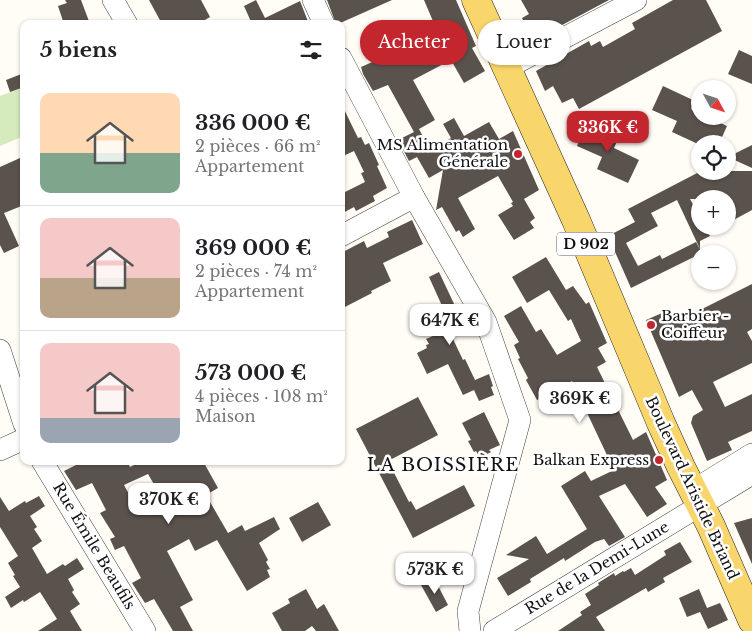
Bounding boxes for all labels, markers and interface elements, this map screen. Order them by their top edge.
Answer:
chip: Acheter [360,20,468,65]
chip: Louer [478,20,570,65]
icon: filters [297,36,325,64]
text: 5 biens [40,37,117,63]
north arrow [691,80,736,125]
map controls [691,80,736,290]
text: 336 000 € [195,110,311,136]
pin: 336K € [567,110,649,153]
icon: home [80,113,140,173]
text: 336K € [578,117,638,137]
place label: MS Alimentation Générale [377,135,508,171]
button: locate [691,135,736,180]
text: 2 pièces · 66 m² [195,136,321,156]
marker: MS Alimentation Générale [512,148,524,160]
text: Appartement [195,156,304,176]
button: + [691,190,736,235]
road number: D 902 [557,232,615,255]
text: 369 000 € [195,235,311,261]
icon: home [80,238,140,298]
button: − [691,245,736,290]
text: 2 pièces · 74 m² [195,261,317,281]
text: Appartement [195,281,304,301]
pin: 647K € [409,304,491,346]
place label: Barbier - Coiffeur [661,306,730,342]
text: 647K € [421,310,480,330]
marker: Barbier - Coiffeur [645,319,657,331]
text: 573 000 € [195,360,306,386]
icon: home [80,363,140,423]
pin: 369K € [539,382,621,424]
text: 4 pièces · 108 m² [195,386,328,406]
text: 369K € [550,388,611,408]
street label: Boulevard Aristide Briand [642,393,743,582]
text: Maison [195,406,256,426]
place label: Balkan Express [533,450,649,469]
district label: LA BOISSIÈRE [367,453,519,476]
marker: Balkan Express [653,454,665,466]
street label: Rue Émile Beaufils [49,479,140,613]
pin: 370K € [128,482,210,525]
text: 370K € [139,489,199,509]
street label: Rue de la Demi-Lune [521,517,672,618]
pin: 573K € [394,552,476,595]
text: 573K € [406,559,464,579]

